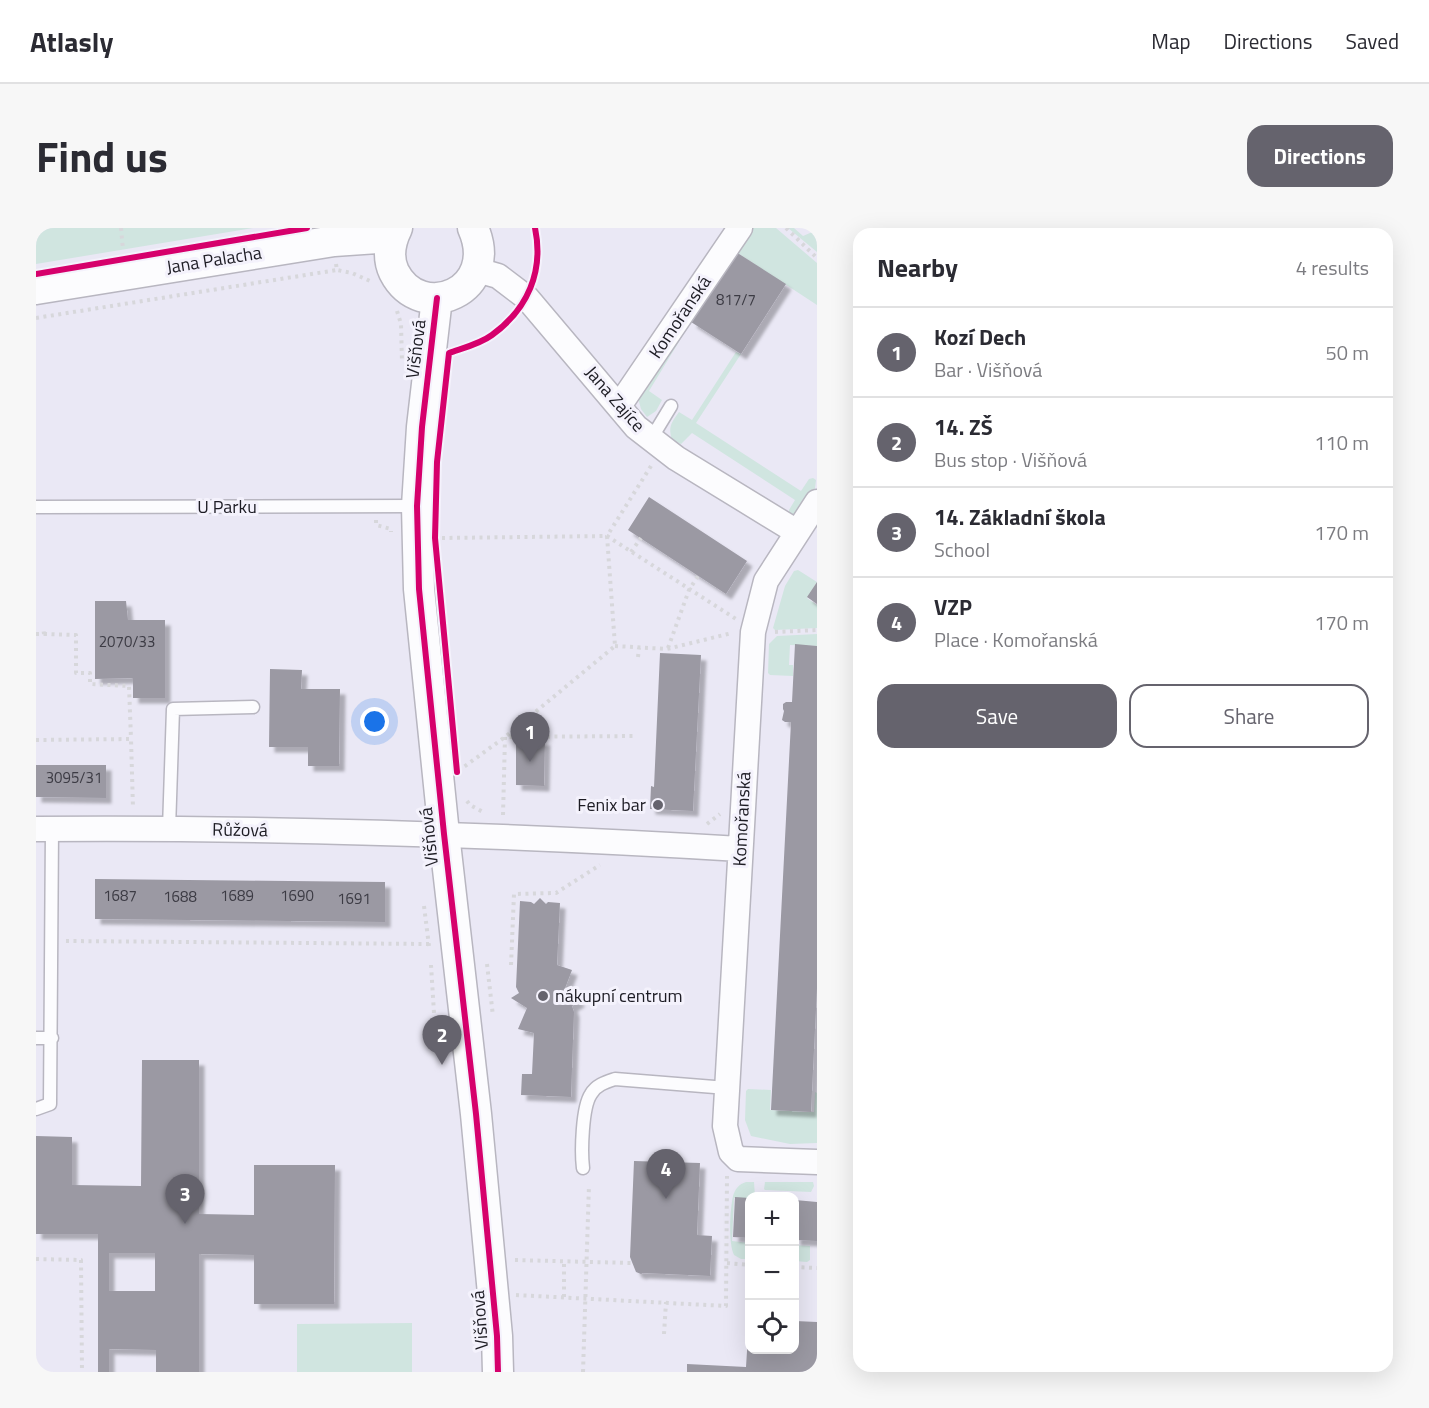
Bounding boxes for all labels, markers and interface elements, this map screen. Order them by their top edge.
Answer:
text: Atlasly [30,20,113,63]
text: Map [1151,25,1191,57]
text: Directions [1224,25,1313,57]
text: Saved [1346,25,1399,57]
text: Find us [36,124,168,188]
button: Directions [1247,125,1393,187]
street label: Jana Palacha [164,239,264,280]
text: Nearby [877,248,958,287]
text: 4 results [1296,252,1369,283]
street label: Komořanská [642,270,717,364]
house number: 817/7 [716,288,756,311]
street label: Višňová [398,318,433,380]
text: Kozí Dech [934,320,1026,354]
text: 1 [891,337,902,368]
text: 50 m [1325,337,1369,368]
text: Bar · Višňová [934,354,1042,385]
street label: Jana Zajíce [579,360,652,438]
text: 14. ZŠ [934,410,993,444]
text: 2 [891,427,902,458]
text: 110 m [1314,427,1369,458]
text: Bus stop · Višňová [934,444,1087,475]
street label: U Parku [197,493,257,520]
text: 14. Základní škola [934,500,1106,534]
text: 3 [891,517,902,548]
text: 170 m [1314,517,1369,548]
text: School [934,534,990,565]
text: VZP [934,590,972,624]
text: 4 [891,607,902,638]
text: 170 m [1314,607,1369,638]
text: Place · Komořanská [934,624,1098,655]
house number: 2070/33 [99,630,155,653]
button: Save [877,684,1117,748]
button: Share [1129,684,1369,748]
your location [360,707,389,736]
pin: 1 [510,712,550,762]
house number: 3095/31 [46,766,102,789]
street label: Komořanská [726,771,757,867]
place label: Fenix bar [577,791,646,818]
marker: Fenix bar [651,798,665,812]
street label: Višňová [412,806,445,868]
street label: Růžová [212,816,268,843]
house number: 1687 [103,884,137,907]
house number: 1689 [220,884,254,907]
house number: 1690 [280,884,314,907]
house number: 1688 [163,885,197,908]
house number: 1691 [337,887,371,910]
place label: nákupní centrum [555,982,683,1009]
marker: nákupní centrum [536,989,550,1003]
pin: 2 [422,1016,462,1065]
pin: 4 [646,1150,686,1199]
pin: 3 [166,1174,204,1224]
map controls [745,1192,799,1354]
button: + [745,1192,799,1246]
button: − [745,1246,799,1300]
street label: Višňová [464,1290,495,1351]
button: locate [745,1300,799,1354]

